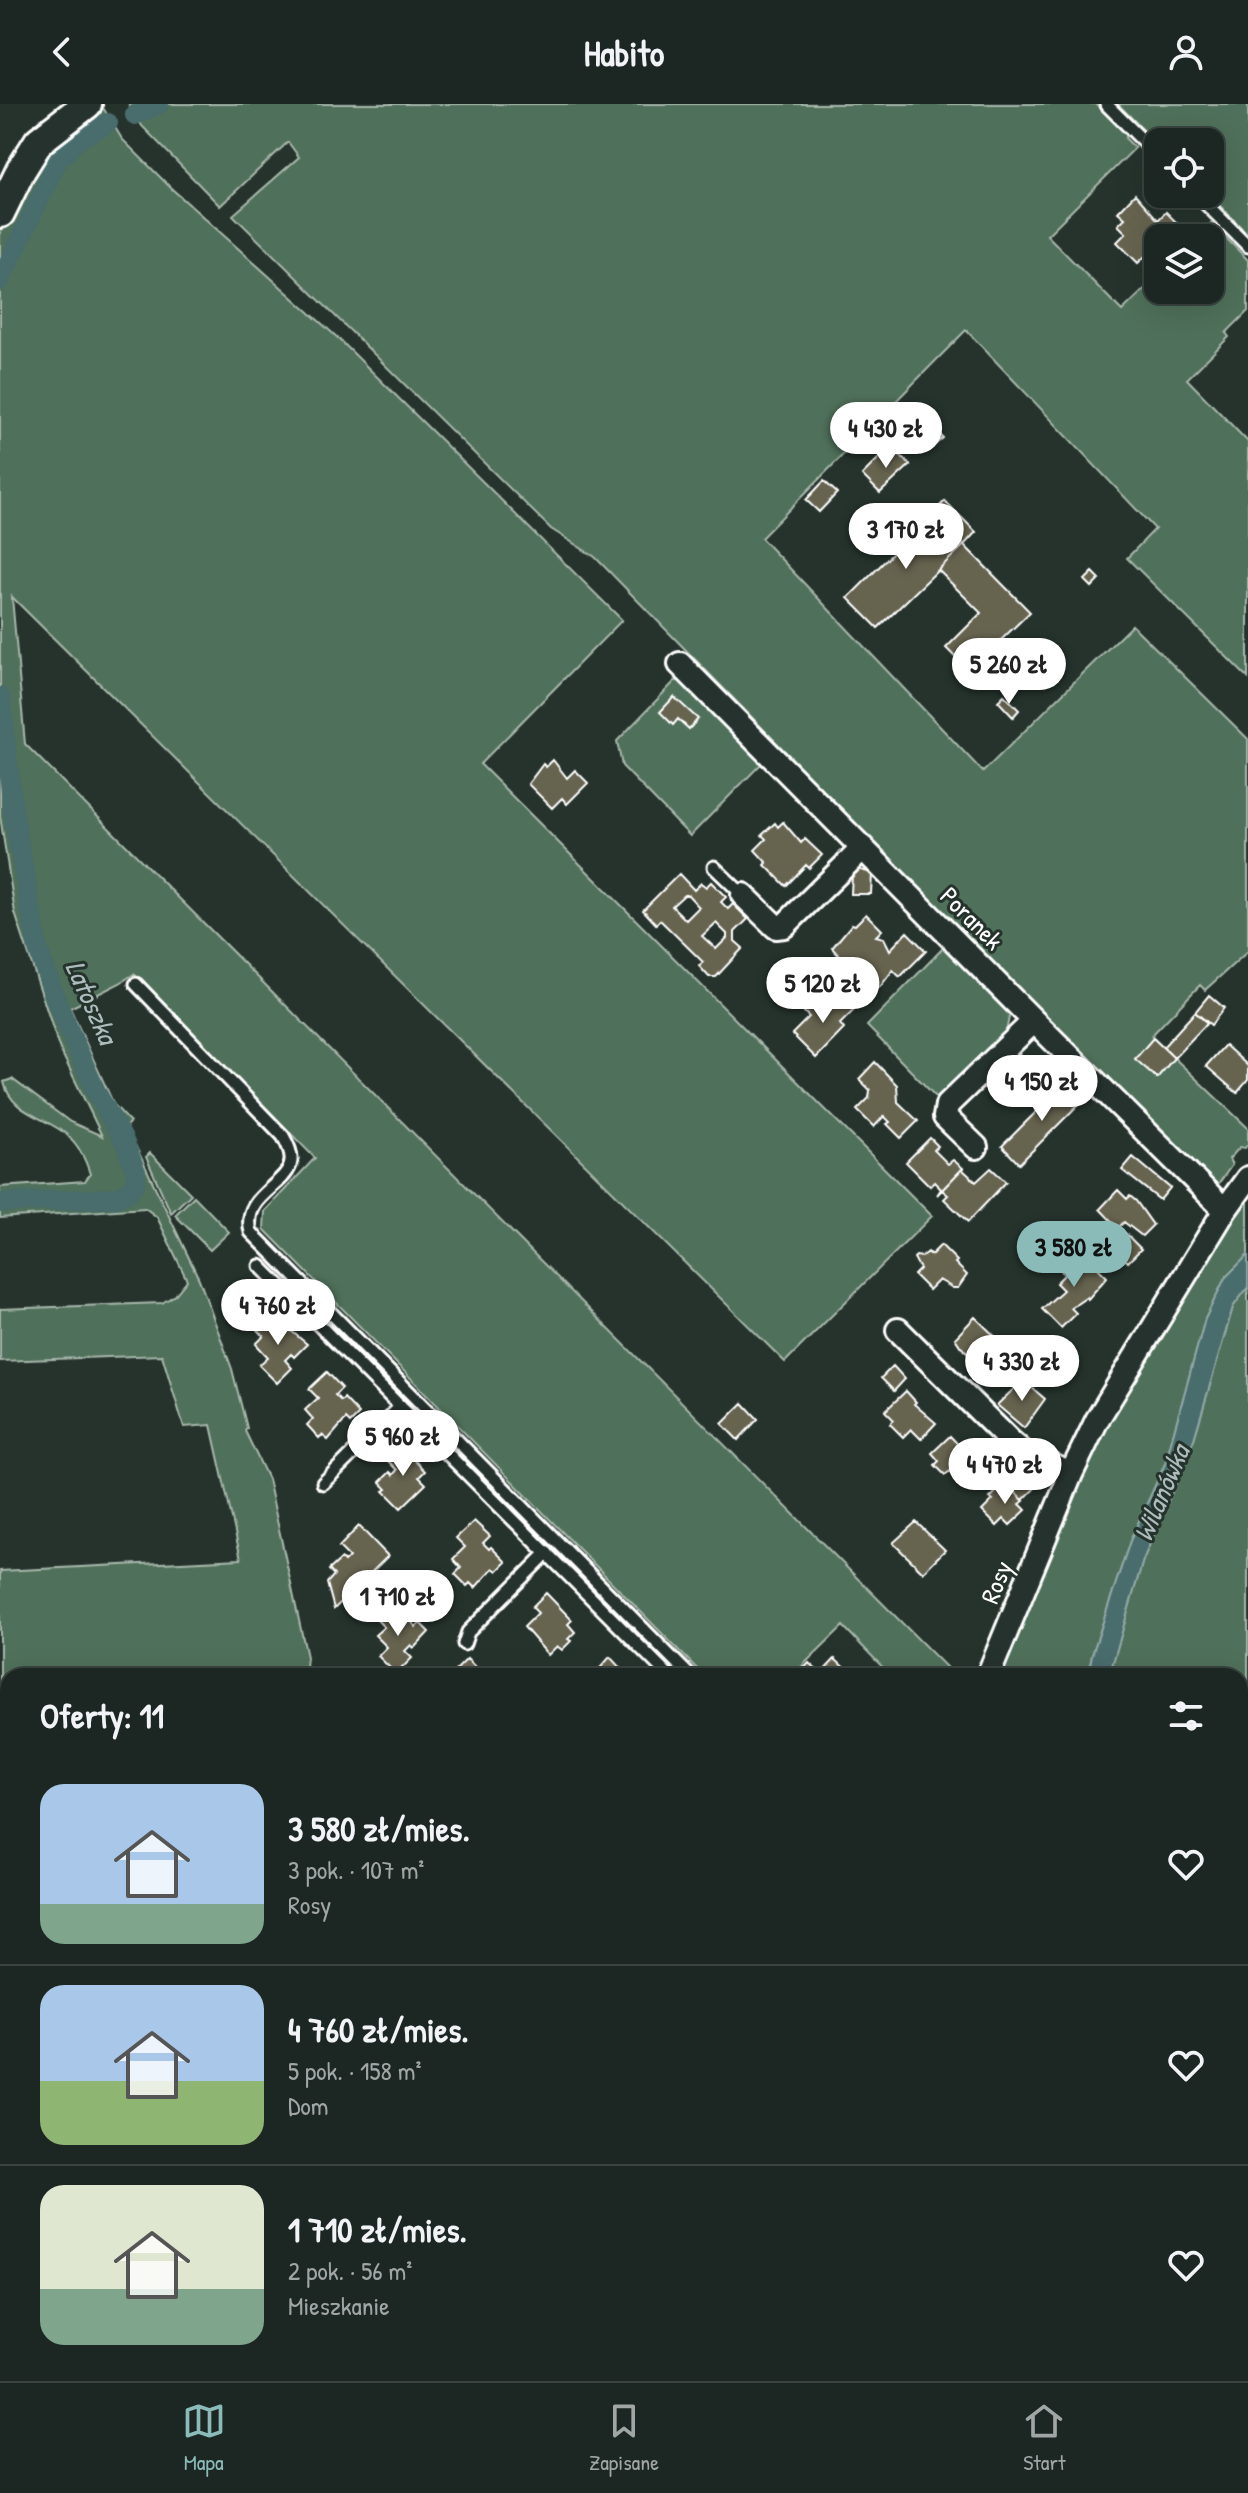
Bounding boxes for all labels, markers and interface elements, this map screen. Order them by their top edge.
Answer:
text: Habito [584,28,664,77]
icon: back [40,30,84,74]
icon: person [1164,30,1208,74]
map controls [1144,128,1224,304]
button: locate [1144,128,1224,208]
button: layers [1144,224,1224,304]
pin: 4 430 zł [803,402,969,470]
text: 4 430 zł [848,410,924,445]
pin: 3 170 zł [823,503,989,571]
text: 3 170 zł [867,511,945,546]
pin: 5 260 zł [926,638,1092,706]
text: 5 260 zł [970,646,1048,681]
street label: Poranek [933,879,1011,957]
water label: Latoszka [57,954,128,1053]
pin: 5 120 zł [740,957,906,1025]
text: 5 120 zł [784,965,862,1000]
pin: 4 150 zł [959,1055,1125,1123]
text: 4 150 zł [1005,1063,1079,1098]
pin: 3 580 zł [991,1221,1157,1289]
text: 3 580 zł [1035,1229,1113,1264]
pin: 4 760 zł [195,1279,361,1347]
text: 4 760 zł [239,1287,317,1322]
pin: 4 330 zł [939,1335,1105,1403]
text: 4 330 zł [983,1343,1061,1378]
pin: 5 960 zł [320,1410,486,1478]
text: 5 960 zł [365,1418,441,1453]
water label: Wilanówka [1124,1436,1199,1547]
pin: 4 470 zł [922,1438,1088,1506]
text: 4 470 zł [967,1446,1044,1481]
street label: Rosy [972,1555,1020,1609]
pin: 1 710 zł [315,1570,481,1638]
text: 1 710 zł [360,1578,436,1613]
text: Oferty: 11 [40,1693,164,1739]
icon: filters [1164,1694,1208,1738]
text: 3 580 zł/mies. [288,1806,470,1852]
icon: home [104,1816,200,1912]
icon: heart [1164,1842,1208,1886]
text: 3 pok. · 107 m² [288,1852,424,1887]
text: Rosy [288,1887,331,1922]
text: 4 760 zł/mies. [288,2007,469,2053]
icon: home [104,2017,200,2113]
icon: heart [1164,2043,1208,2087]
text: 5 pok. · 158 m² [288,2053,421,2088]
text: Dom [288,2088,329,2123]
text: 1 710 zł/mies. [288,2207,467,2253]
icon: home [104,2217,200,2313]
icon: heart [1164,2243,1208,2287]
text: 2 pok. · 56 m² [288,2253,412,2288]
text: Mieszkanie [288,2288,390,2323]
tab: Mapa [182,2399,226,2477]
tab: Zapisane [589,2399,659,2477]
tab: Start [1022,2399,1066,2477]

